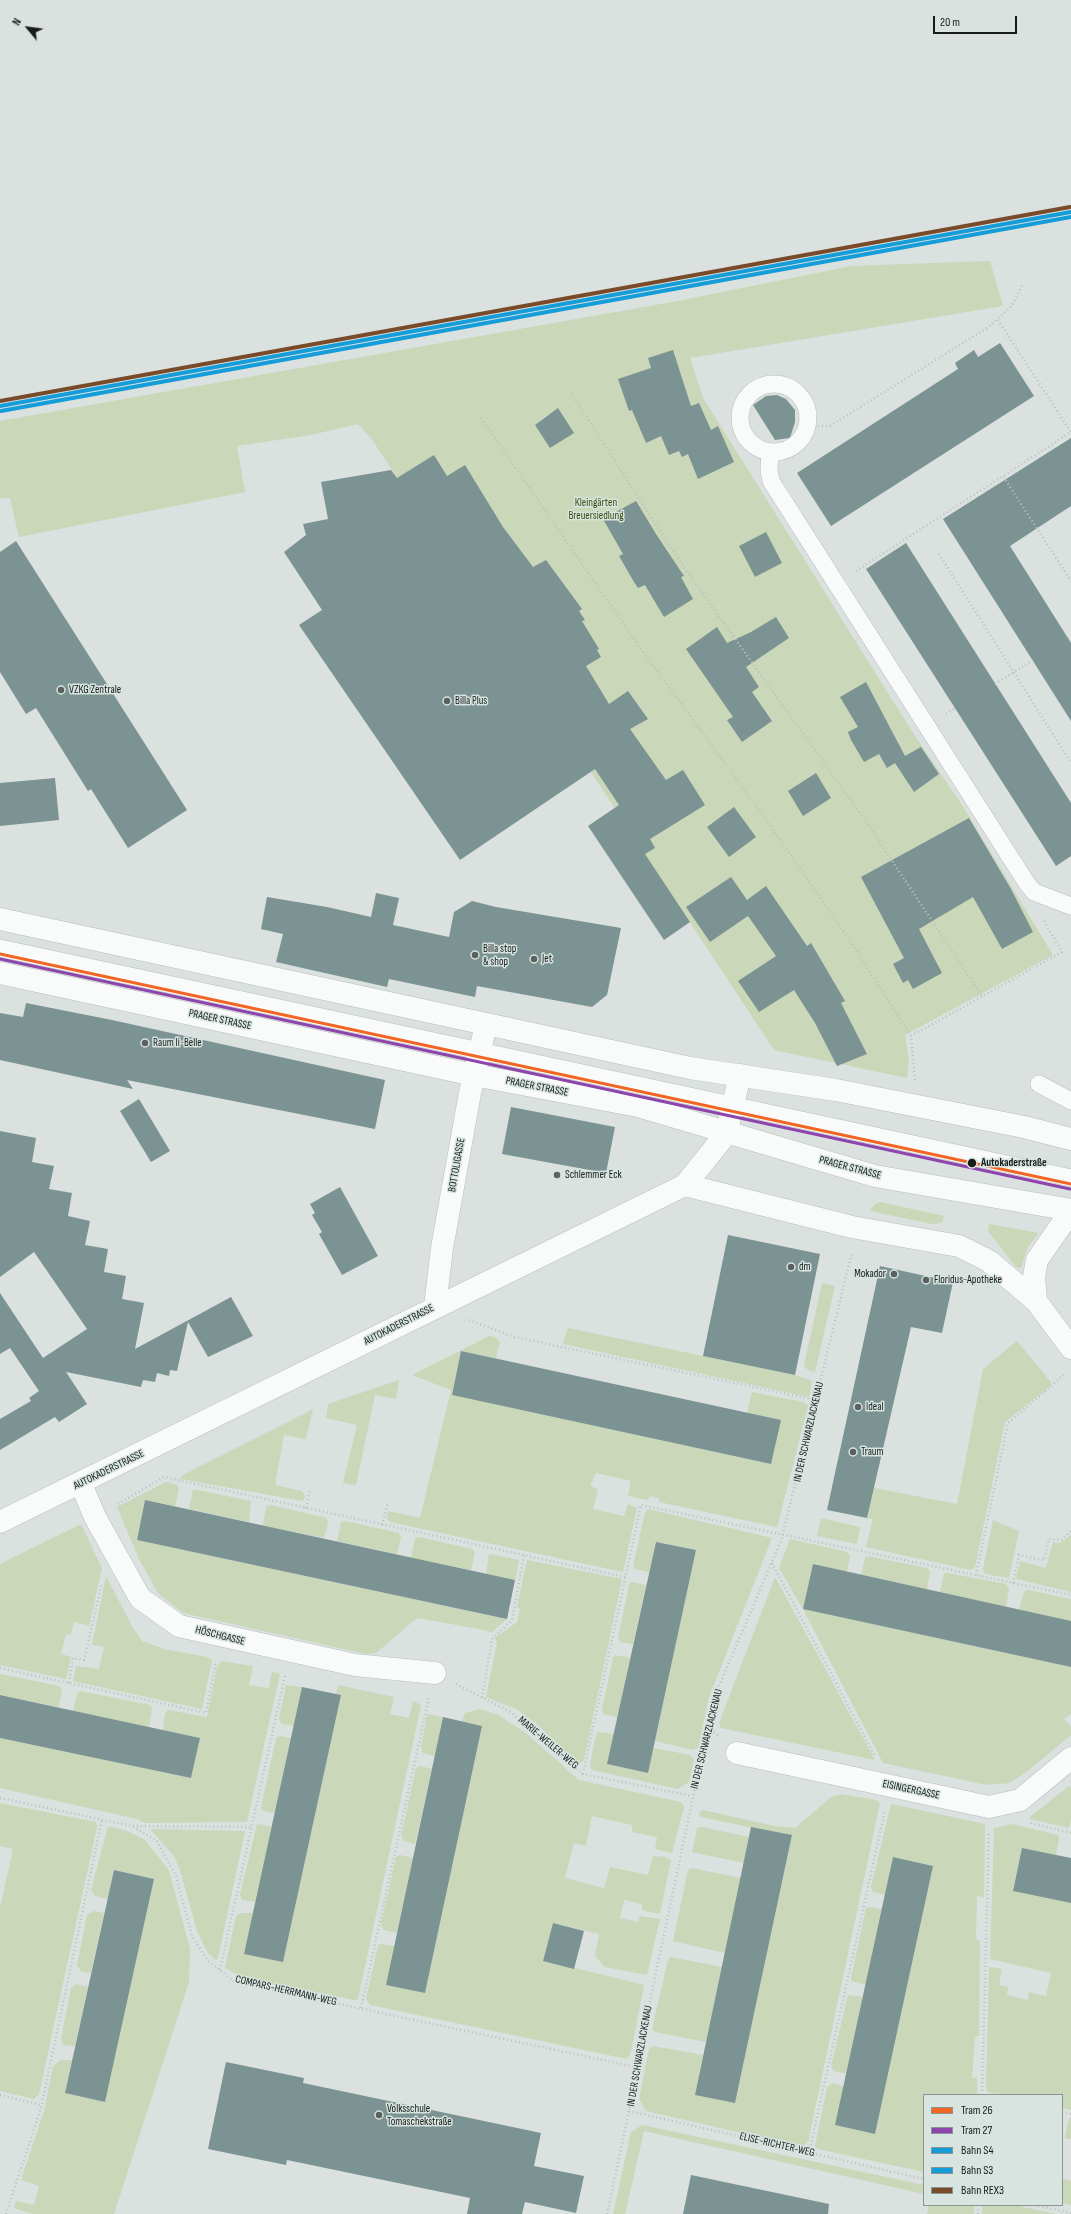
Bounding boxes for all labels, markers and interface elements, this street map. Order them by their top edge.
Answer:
north arrow [8,8,48,48]
scale bar [935,8,1019,34]
text: 20 m [940,15,960,30]
text: N [10,16,24,28]
park label: Kleingärten Breuersiedlung [568,496,624,522]
place label: VZKG Zentrale [69,683,121,697]
marker: VZKG Zentrale [56,685,66,695]
place label: Billa Plus [455,694,487,708]
marker: Billa Plus [442,696,452,706]
place label: Billa stop & shop [483,942,516,968]
marker: Billa stop & shop [470,950,480,960]
place label: Jet [542,952,552,966]
marker: Jet [529,954,539,964]
street label: PRAGER STRASSE [187,1007,253,1033]
place label: Raum li-Belle [153,1036,202,1050]
marker: Raum li-Belle [140,1038,150,1048]
street label: PRAGER STRASSE [504,1074,570,1100]
street label: BOTTOLIGASSE [446,1137,468,1193]
street label: PRAGER STRASSE [818,1153,882,1183]
place label: Autokaderstraße [981,1156,1047,1170]
marker: Autokaderstraße [966,1157,978,1169]
place label: Schlemmer Eck [565,1168,622,1182]
marker: Schlemmer Eck [552,1170,562,1180]
place label: dm [799,1260,811,1274]
marker: dm [786,1262,796,1272]
place label: Mokador [854,1267,886,1281]
marker: Mokador [889,1269,899,1279]
place label: Floridus-Apotheke [934,1273,1002,1287]
marker: Floridus-Apotheke [921,1275,931,1285]
street label: AUTOKADERSTRASSE [362,1302,436,1348]
street label: IN DER SCHWARZLACKENAU [791,1381,827,1483]
place label: Ideal [866,1400,884,1414]
marker: Ideal [853,1402,863,1412]
place label: Traum [861,1445,884,1459]
street label: AUTOKADERSTRASSE [71,1447,147,1493]
marker: Traum [848,1447,858,1457]
street label: HÖSCHGASSE [194,1623,246,1649]
street label: IN DER SCHWARZLACKENAU [688,1688,726,1790]
street label: MARIE-WEILER-WEG [515,1714,581,1772]
street label: EISINGERGASSE [881,1777,941,1803]
street label: COMPARS-HERRMANN-WEG [234,1973,338,2009]
street label: IN DER SCHWARZLACKENAU [625,2004,655,2108]
legend [923,2094,1063,2206]
place label: Volksschule Tomaschekstraße [387,2102,452,2128]
text: Tram 26 [961,2103,993,2118]
marker: Volksschule Tomaschekstraße [374,2110,384,2120]
text: Tram 27 [961,2123,992,2138]
street label: ELISE-RICHTER-WEG [738,2130,816,2160]
text: Bahn S4 [961,2143,994,2158]
text: Bahn S3 [961,2163,993,2178]
text: Bahn REX3 [961,2183,1004,2198]

